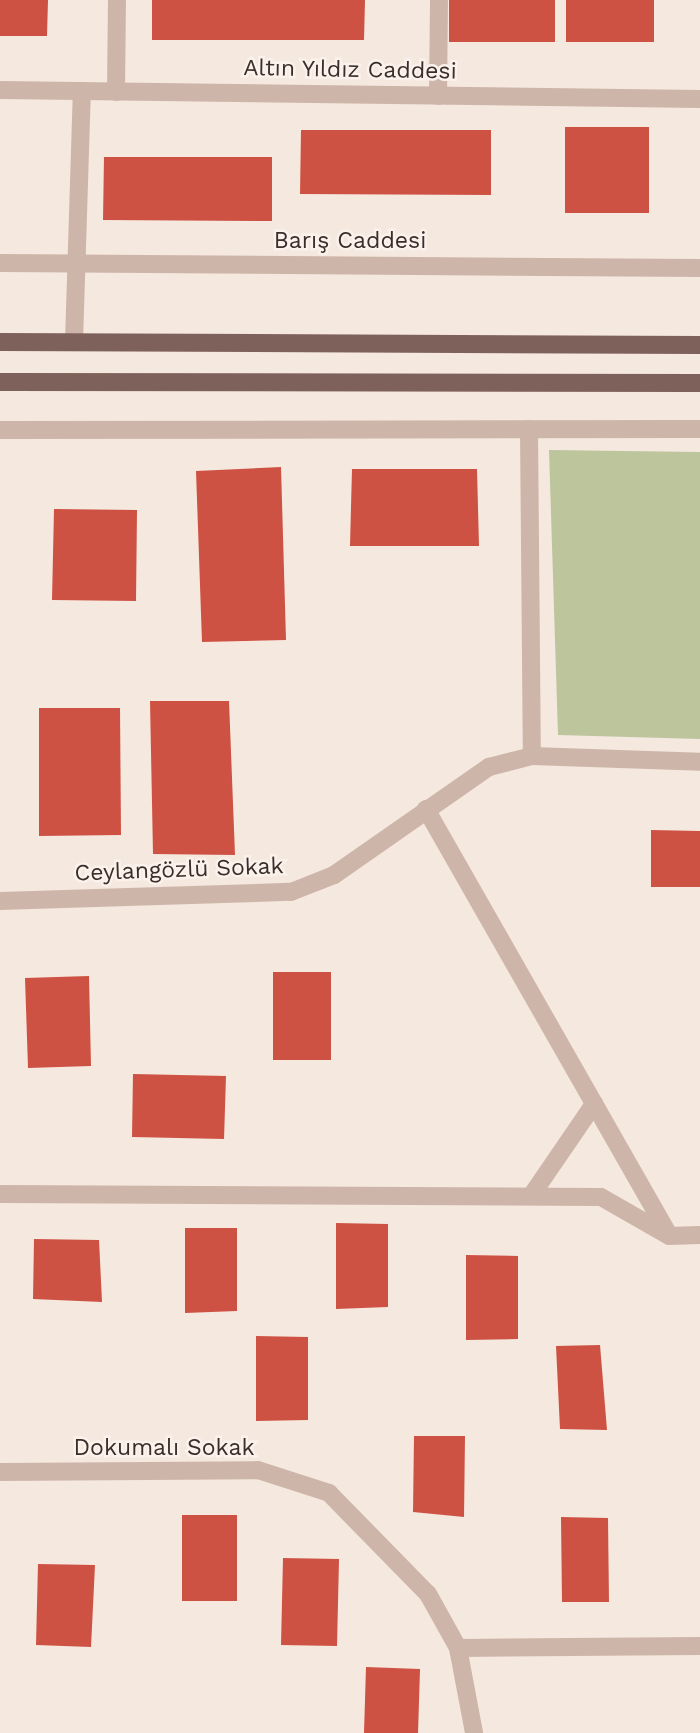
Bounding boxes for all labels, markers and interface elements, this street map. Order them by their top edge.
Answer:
street label: Altın Yıldız Caddesi [243,54,457,86]
street label: Barış Caddesi [274,227,426,255]
street label: Ceylangözlü Sokak [74,853,284,887]
street label: Dokumalı Sokak [74,1434,254,1462]

